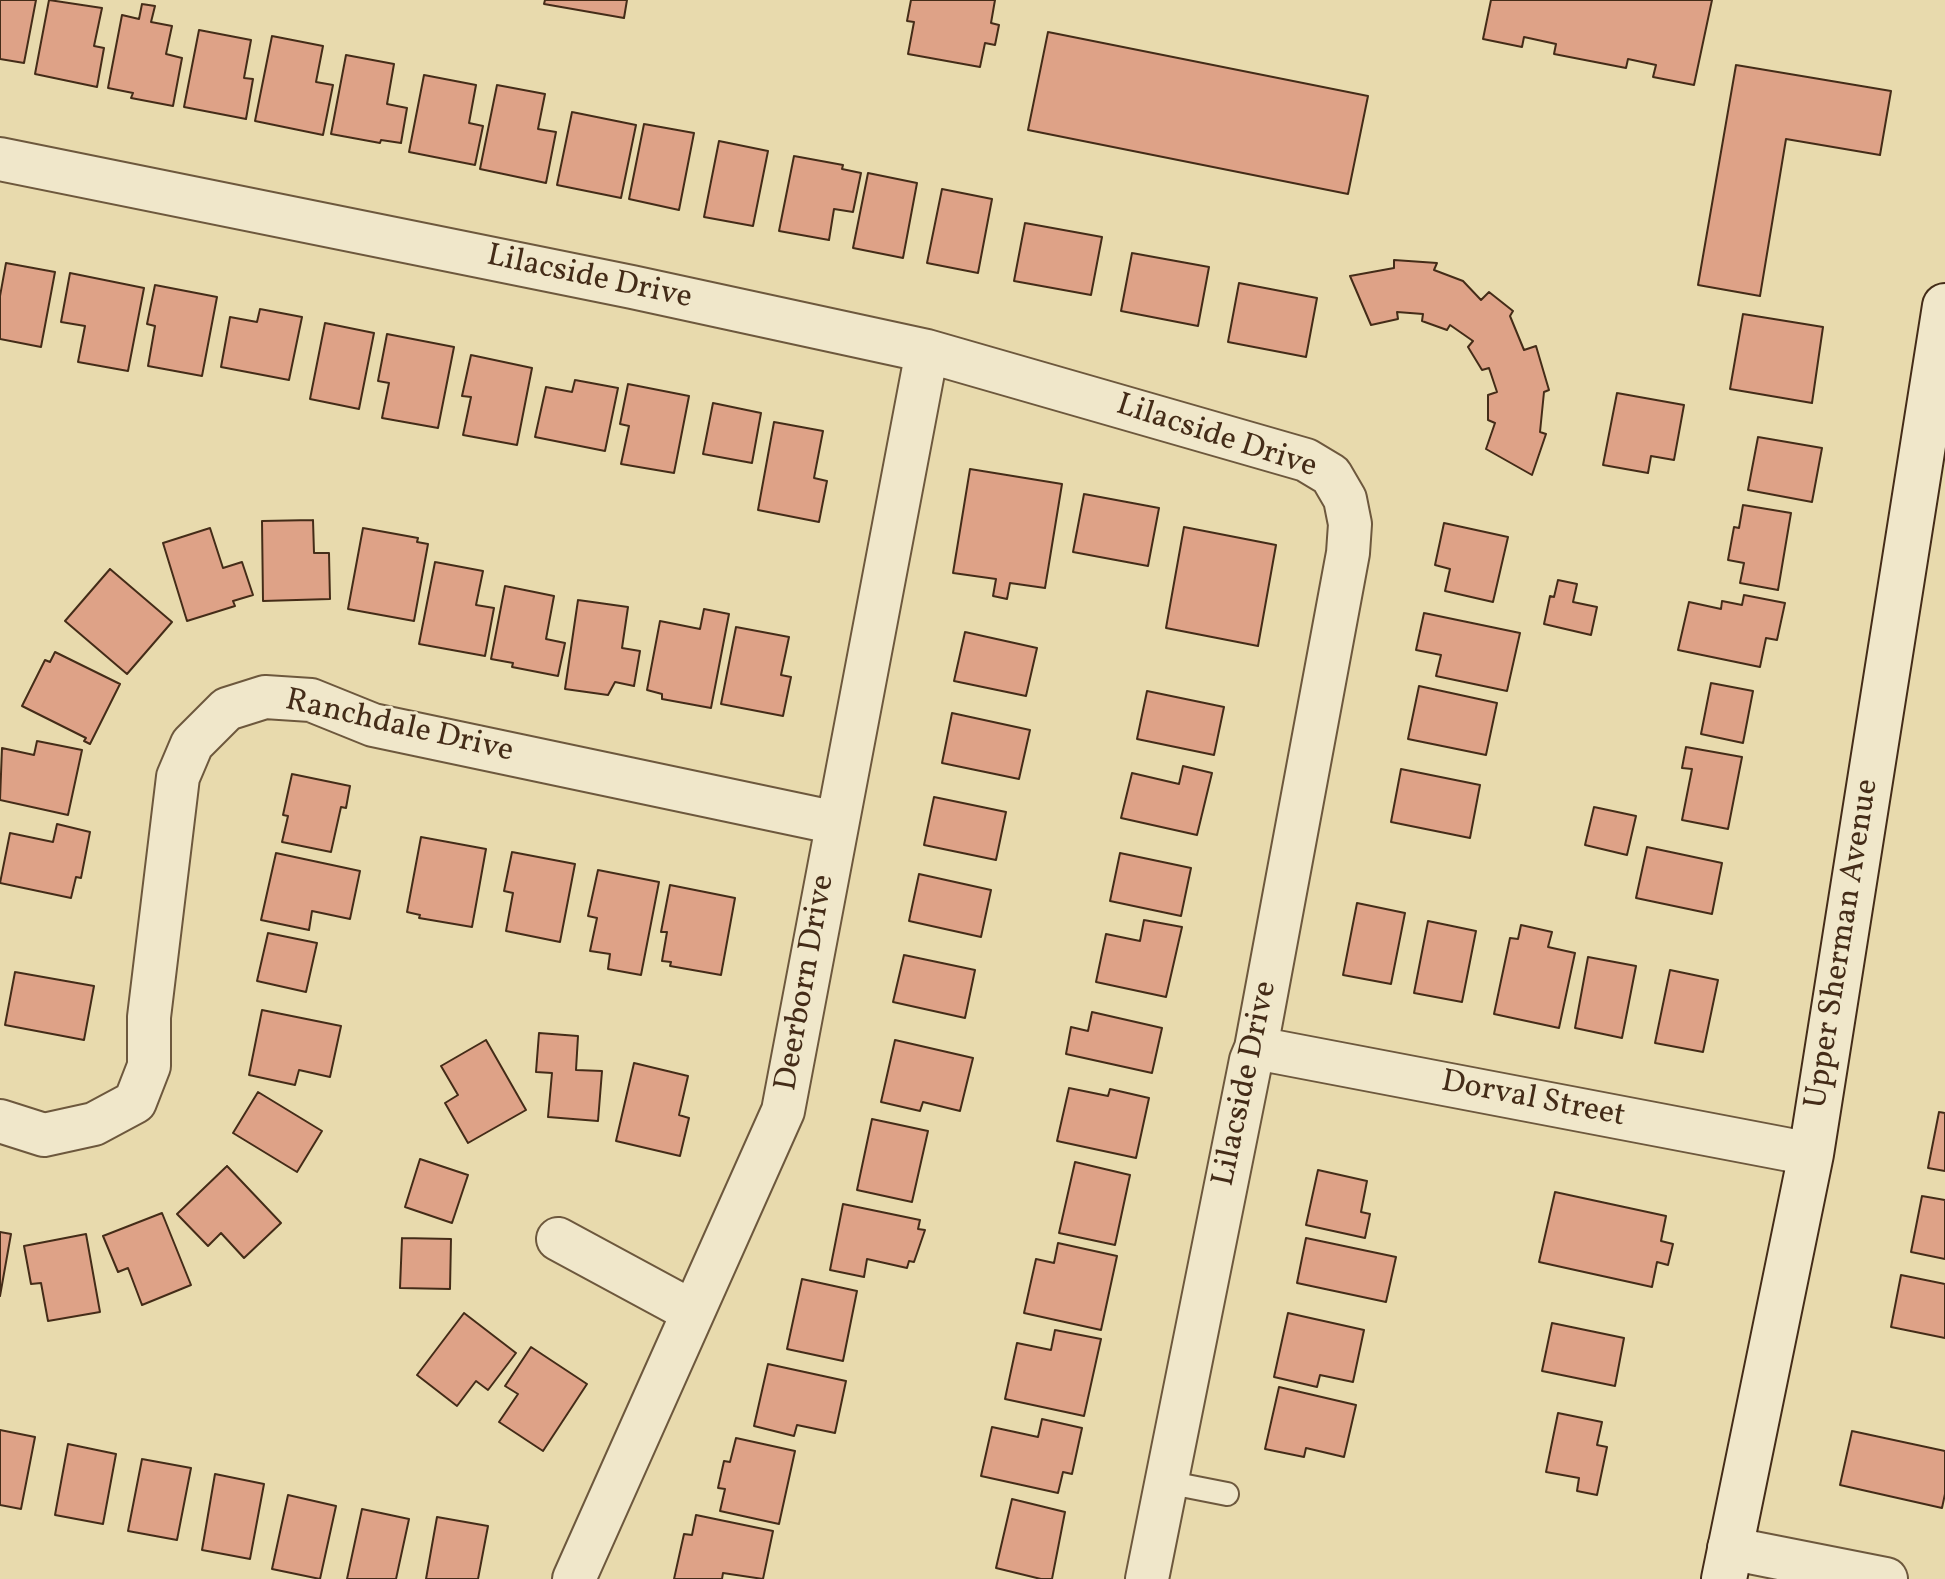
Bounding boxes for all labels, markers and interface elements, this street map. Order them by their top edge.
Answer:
street label: Lilacside Drive [483,239,695,319]
street label: Lilacside Drive [1111,388,1321,488]
street label: Ranchdale Drive [281,683,517,773]
street label: Upper Sherman Avenue [1799,777,1889,1111]
street label: Deerborn Drive [769,872,845,1094]
street label: Lilacside Drive [1207,978,1287,1190]
street label: Dorval Street [1438,1064,1628,1138]

